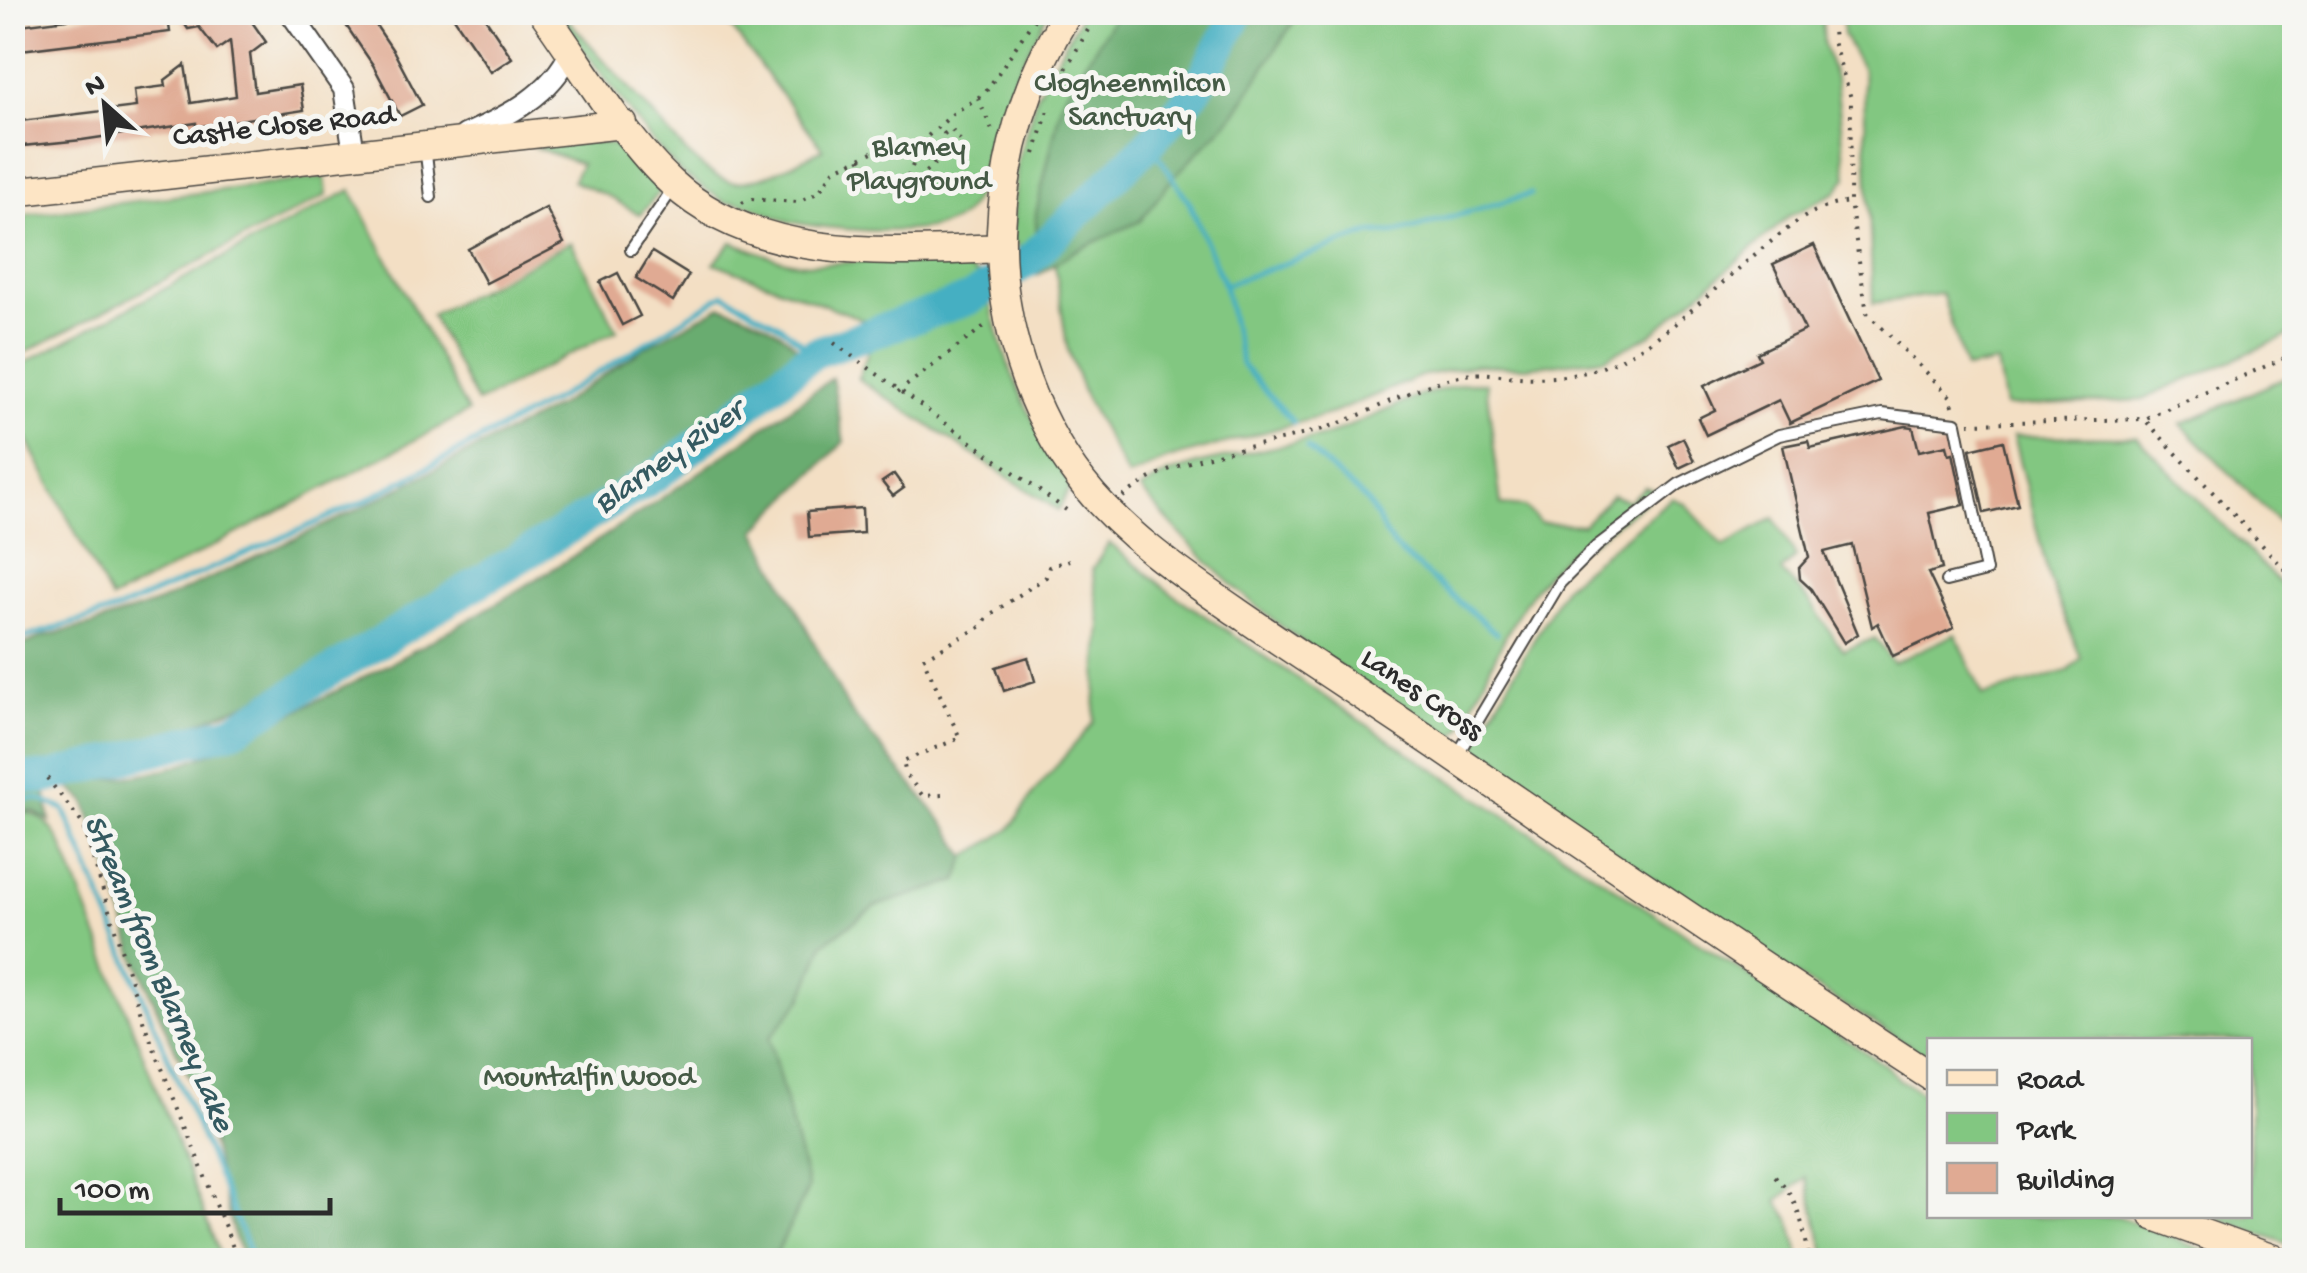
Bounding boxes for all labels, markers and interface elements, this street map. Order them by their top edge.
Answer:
north arrow [55,55,155,155]
text: N [80,68,111,106]
park label: Clogheenmilcon Sanctuary [1034,68,1226,137]
street label: Castle Close Road [171,99,399,157]
park label: Blarney Playground [846,132,993,201]
water label: Blarney River [588,391,756,524]
street label: Lanes Cross [1353,642,1490,750]
water label: Stream from Blarney Lake [73,810,241,1139]
legend [1927,1038,2252,1218]
park label: Mountalfin Wood [483,1062,697,1097]
text: Road [2017,1065,2085,1100]
text: Park [2016,1115,2077,1150]
scale bar [60,1153,330,1215]
text: Building [2016,1165,2115,1200]
text: 100 m [74,1175,150,1210]

